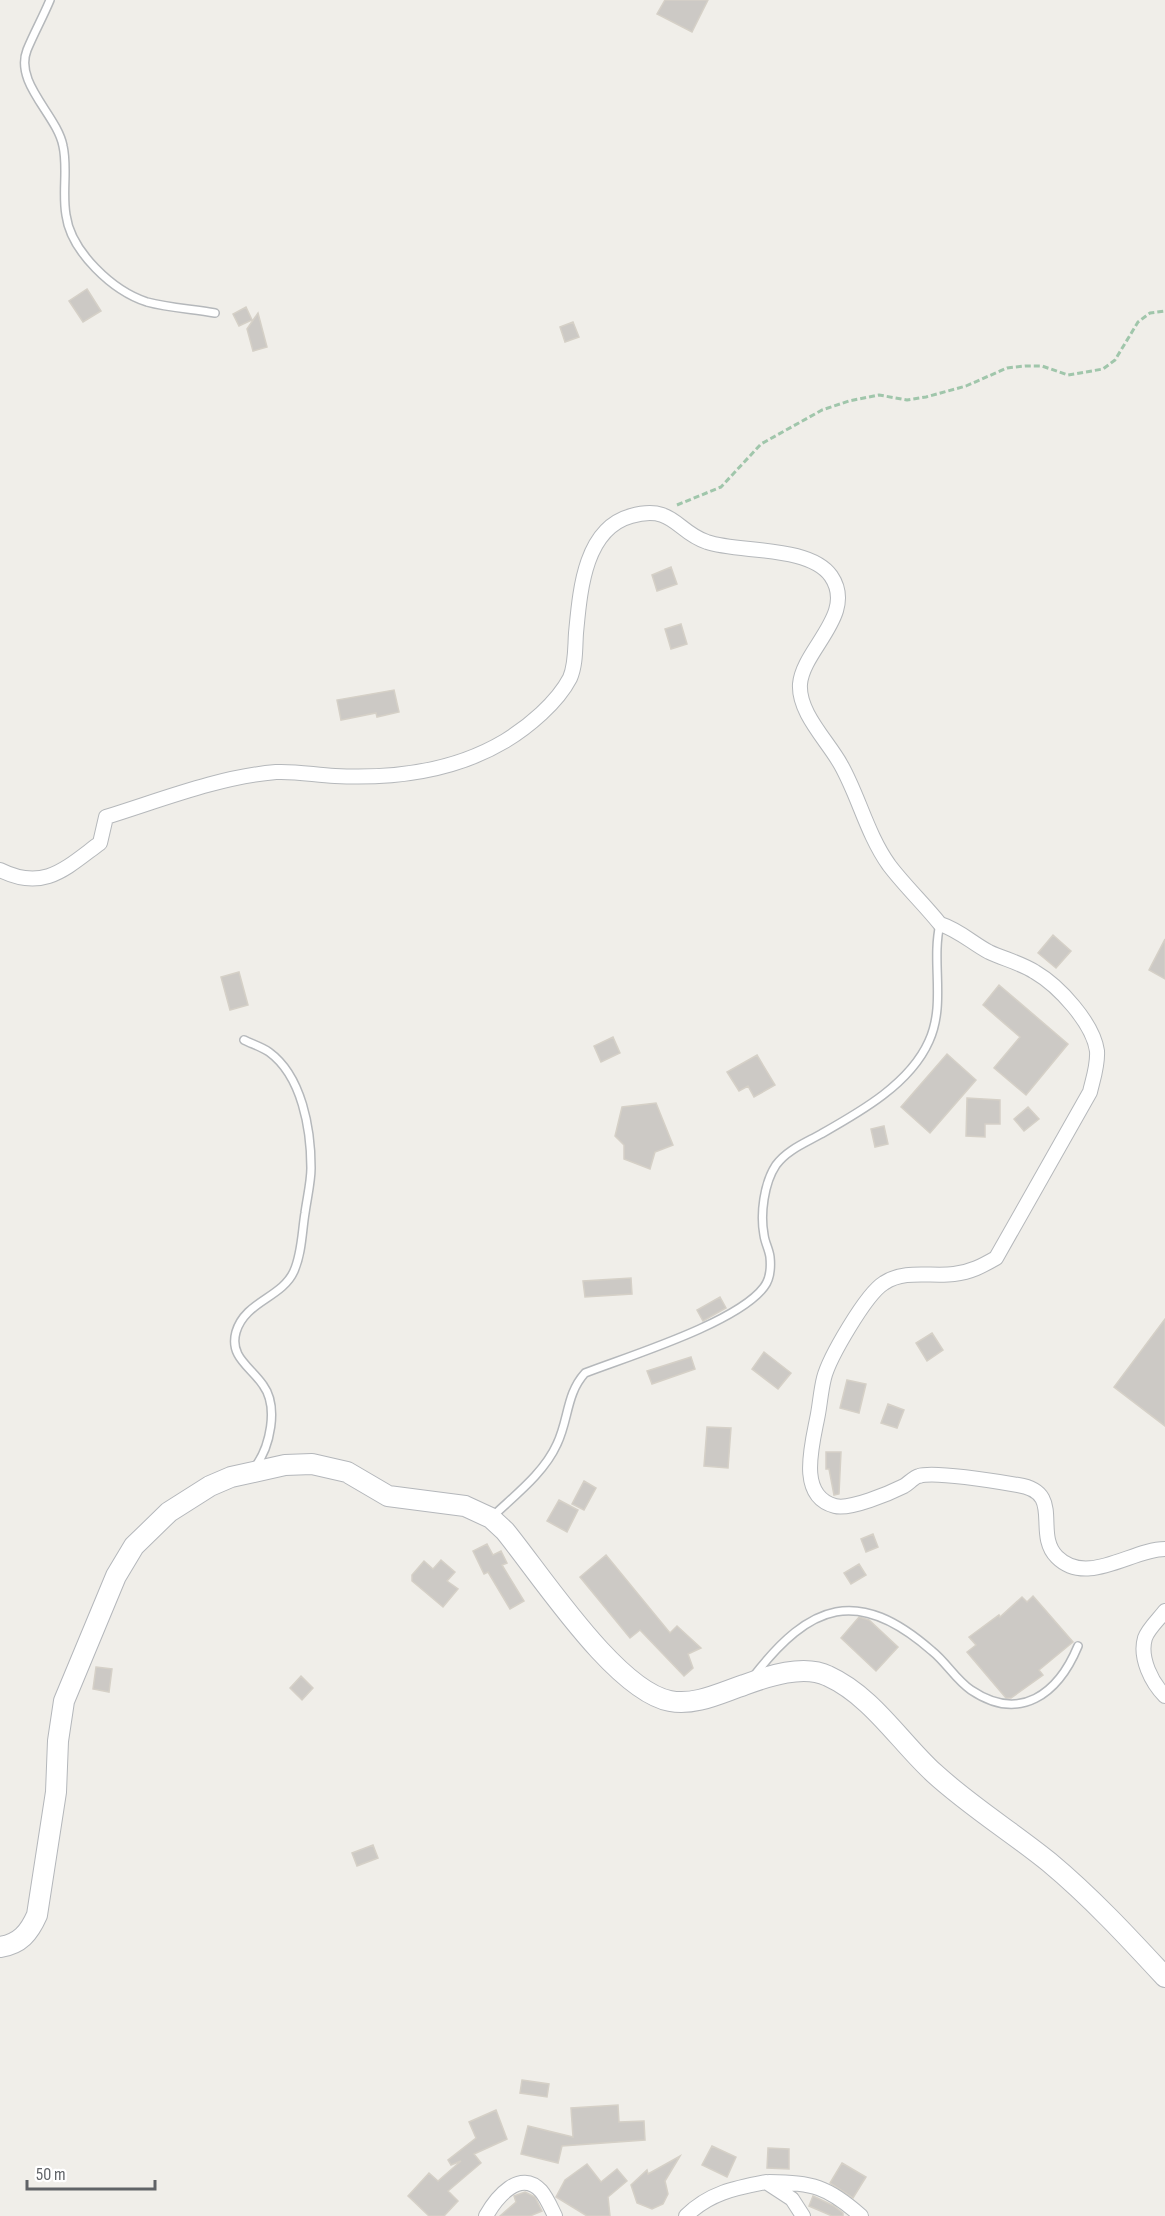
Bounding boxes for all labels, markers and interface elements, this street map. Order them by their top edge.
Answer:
scale bar [27,2153,154,2191]
text: 50 m [36,2164,66,2185]

